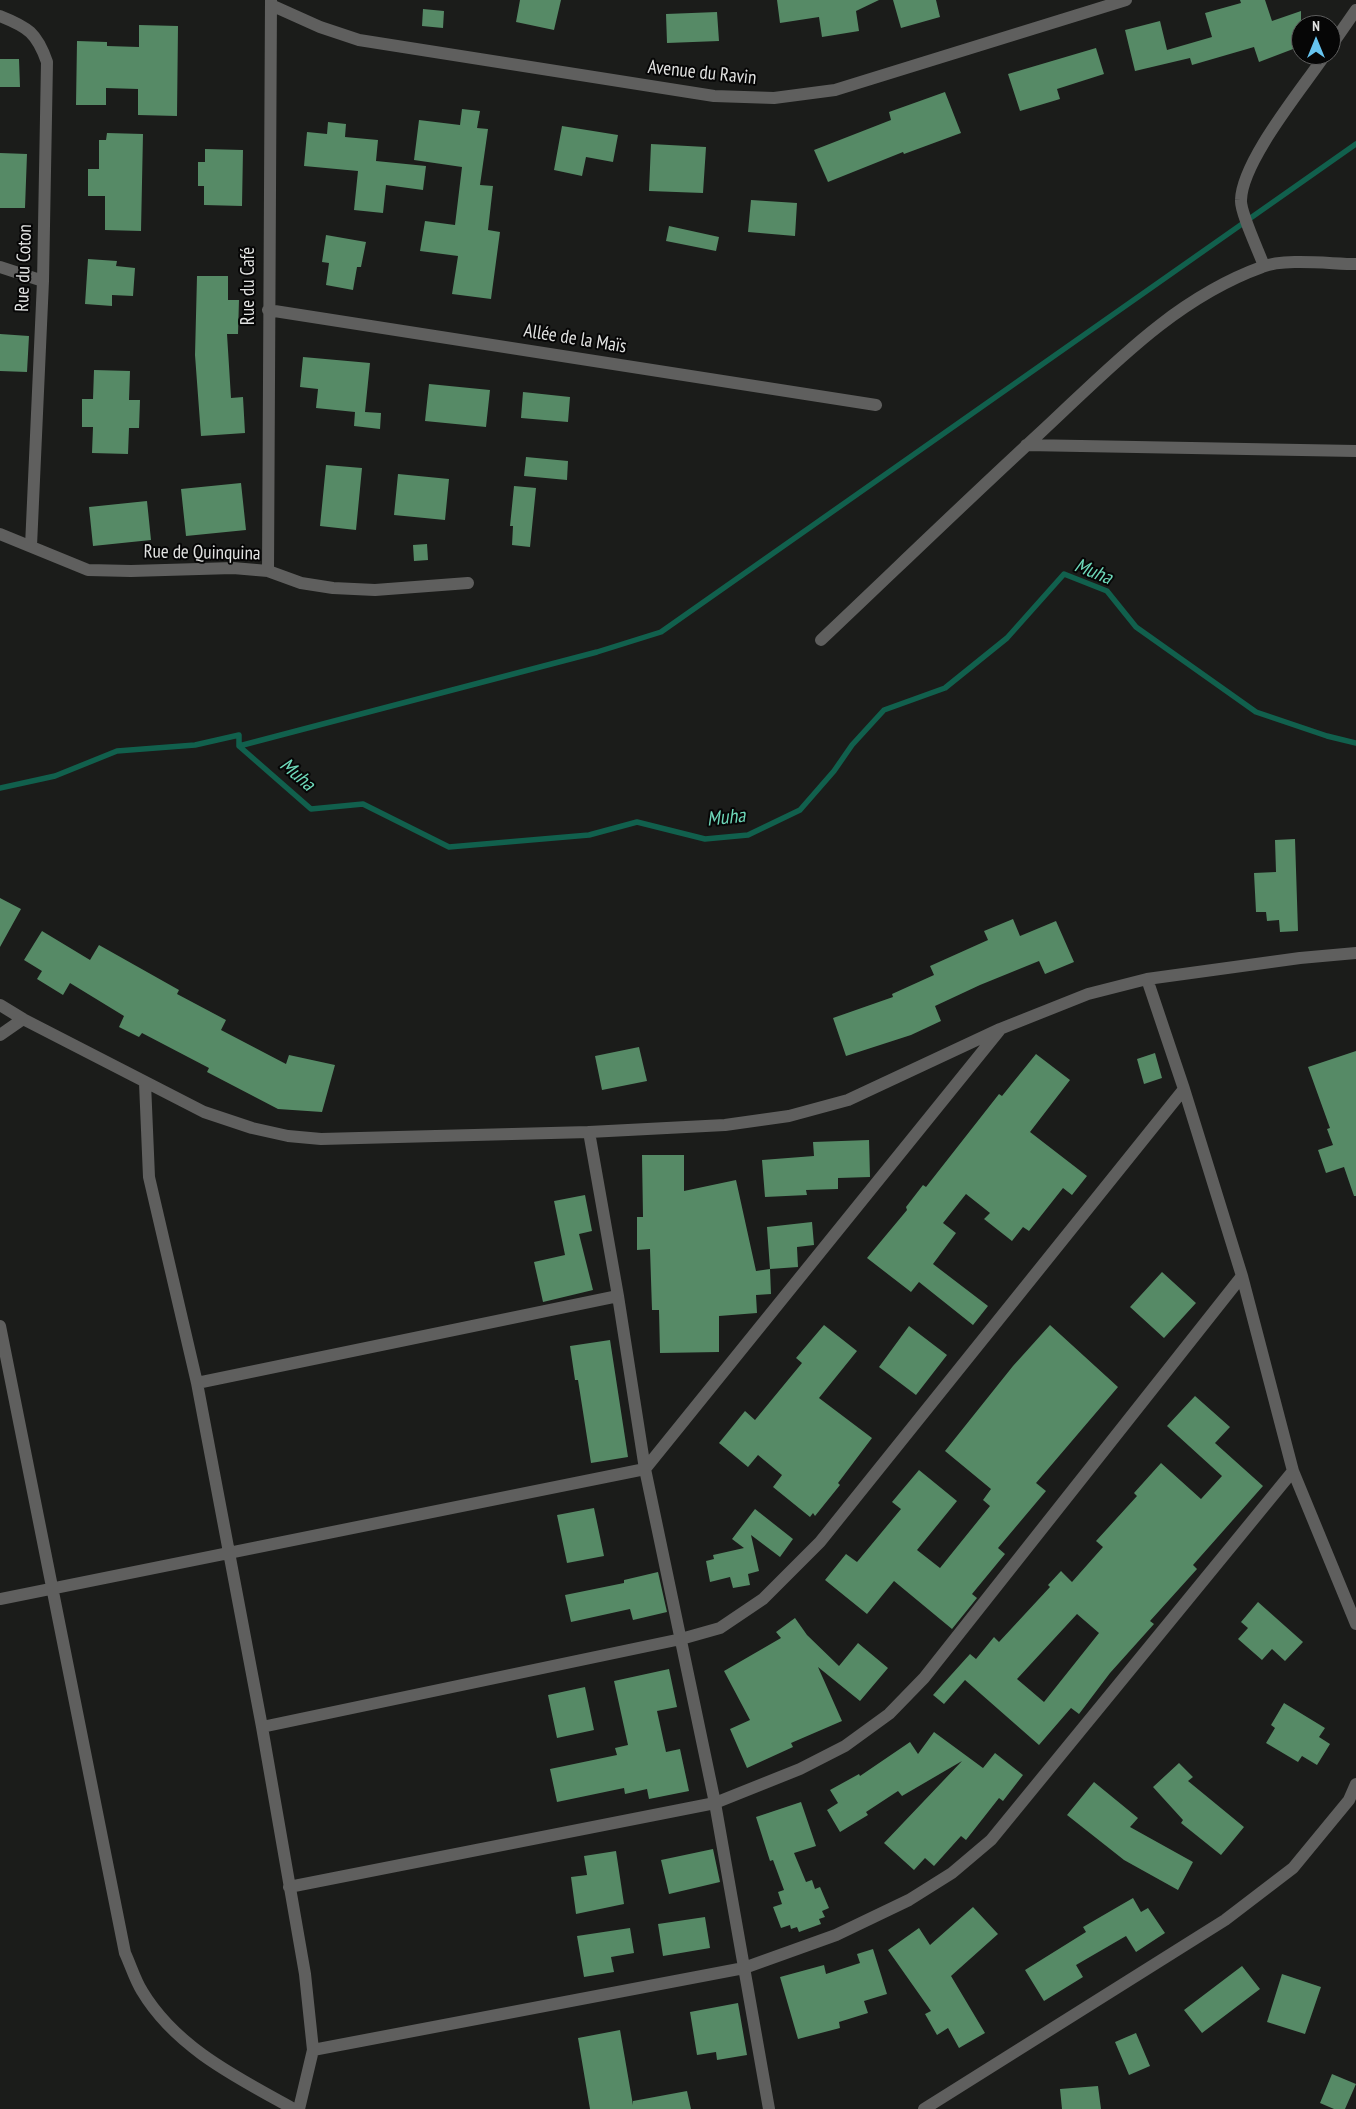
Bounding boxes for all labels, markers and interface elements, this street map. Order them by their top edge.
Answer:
north arrow [1291,15,1341,65]
text: N [1312,17,1320,35]
street label: Avenue du Ravin [647,56,757,90]
street label: Rue du Coton [11,224,37,312]
street label: Rue du Café [238,247,260,325]
street label: Allée de la Maïs [522,320,628,358]
street label: Rue de Quinquina [143,541,261,565]
water label: Muha [1071,554,1115,590]
water label: Muha [275,753,319,797]
water label: Muha [706,804,746,832]

